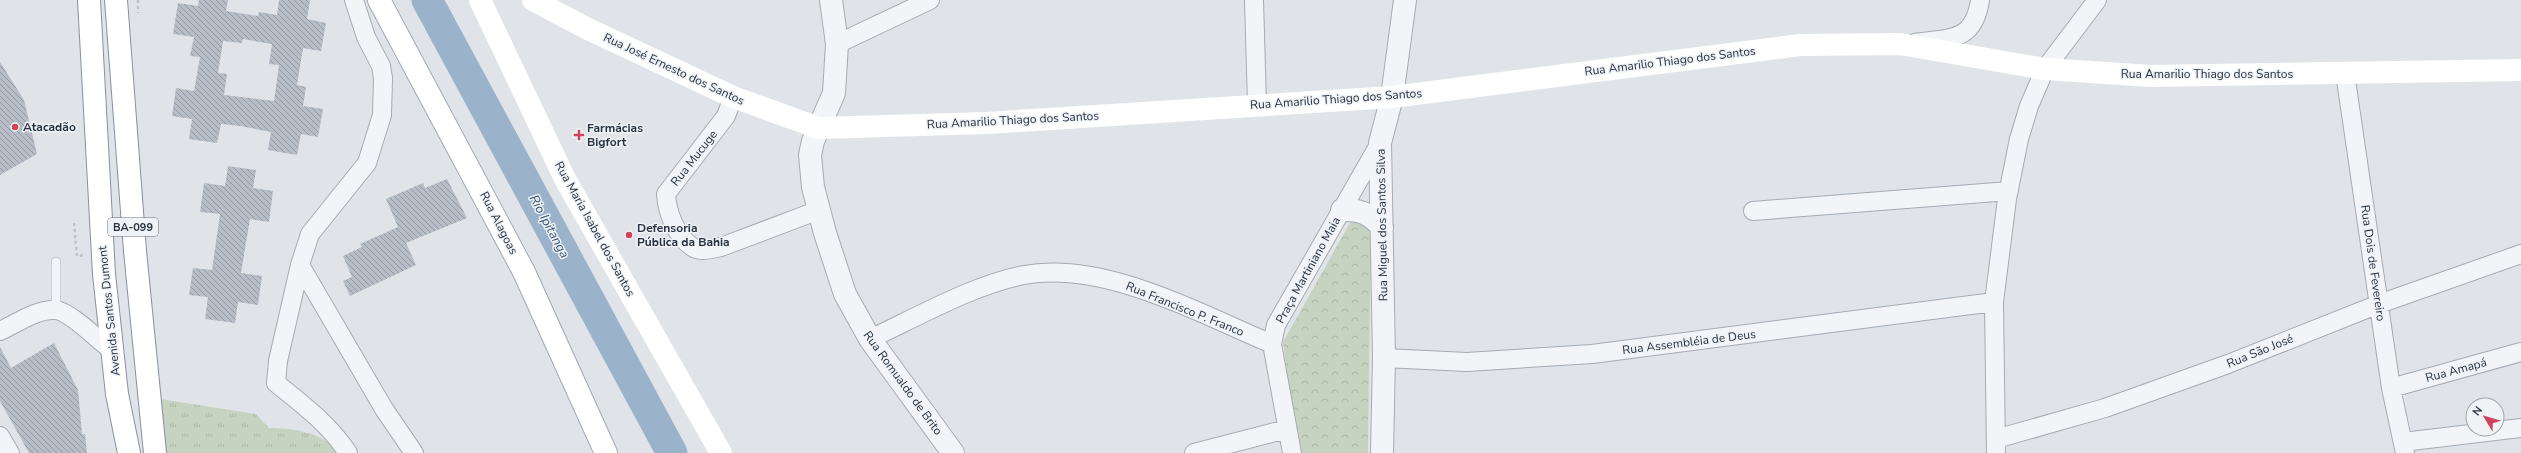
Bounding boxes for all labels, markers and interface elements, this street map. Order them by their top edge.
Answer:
street label: Rua José Ernesto dos Santos [601,29,747,109]
street label: Rua Amarilio Thiago dos Santos [1583,43,1757,79]
street label: Rua Amarilio Thiago dos Santos [2121,66,2293,82]
street label: Rua Amarilio Thiago dos Santos [1249,85,1423,113]
street label: Rua Amarilio Thiago dos Santos [926,107,1100,133]
place label: Atacadão [23,119,76,135]
place label: Farmácias Bigfort [587,120,643,150]
marker: Atacadão [10,122,20,132]
street label: Rua Mucuge [667,127,721,189]
marker: Farmácias Bigfort [574,130,584,140]
street label: Rua Miguel dos Santos Silva [1373,148,1391,302]
street label: Rua Maria Isabel dos Santos [551,159,639,300]
street label: Rua Alagoas [476,189,522,257]
water label: Rio Ipitanga [525,192,573,261]
street label: Rua Dois de Fevereiro [2357,204,2389,323]
street label: Praça Martiniano Maia [1272,214,1344,326]
road number: BA-099 [108,218,158,236]
place label: Defensoria Pública da Bahia [637,220,730,250]
marker: Defensoria Pública da Bahia [624,230,634,240]
street label: Avenida Santos Dumont [94,244,124,377]
street label: Rua Francisco P. Franco [1124,278,1247,340]
street label: Rua Assembléia de Deus [1621,326,1757,358]
street label: Rua Romualdo de Brito [860,328,946,438]
street label: Rua São José [2224,330,2296,372]
street label: Rua Amapá [2424,354,2488,386]
north arrow [2465,397,2505,437]
text: N [2469,403,2486,419]

